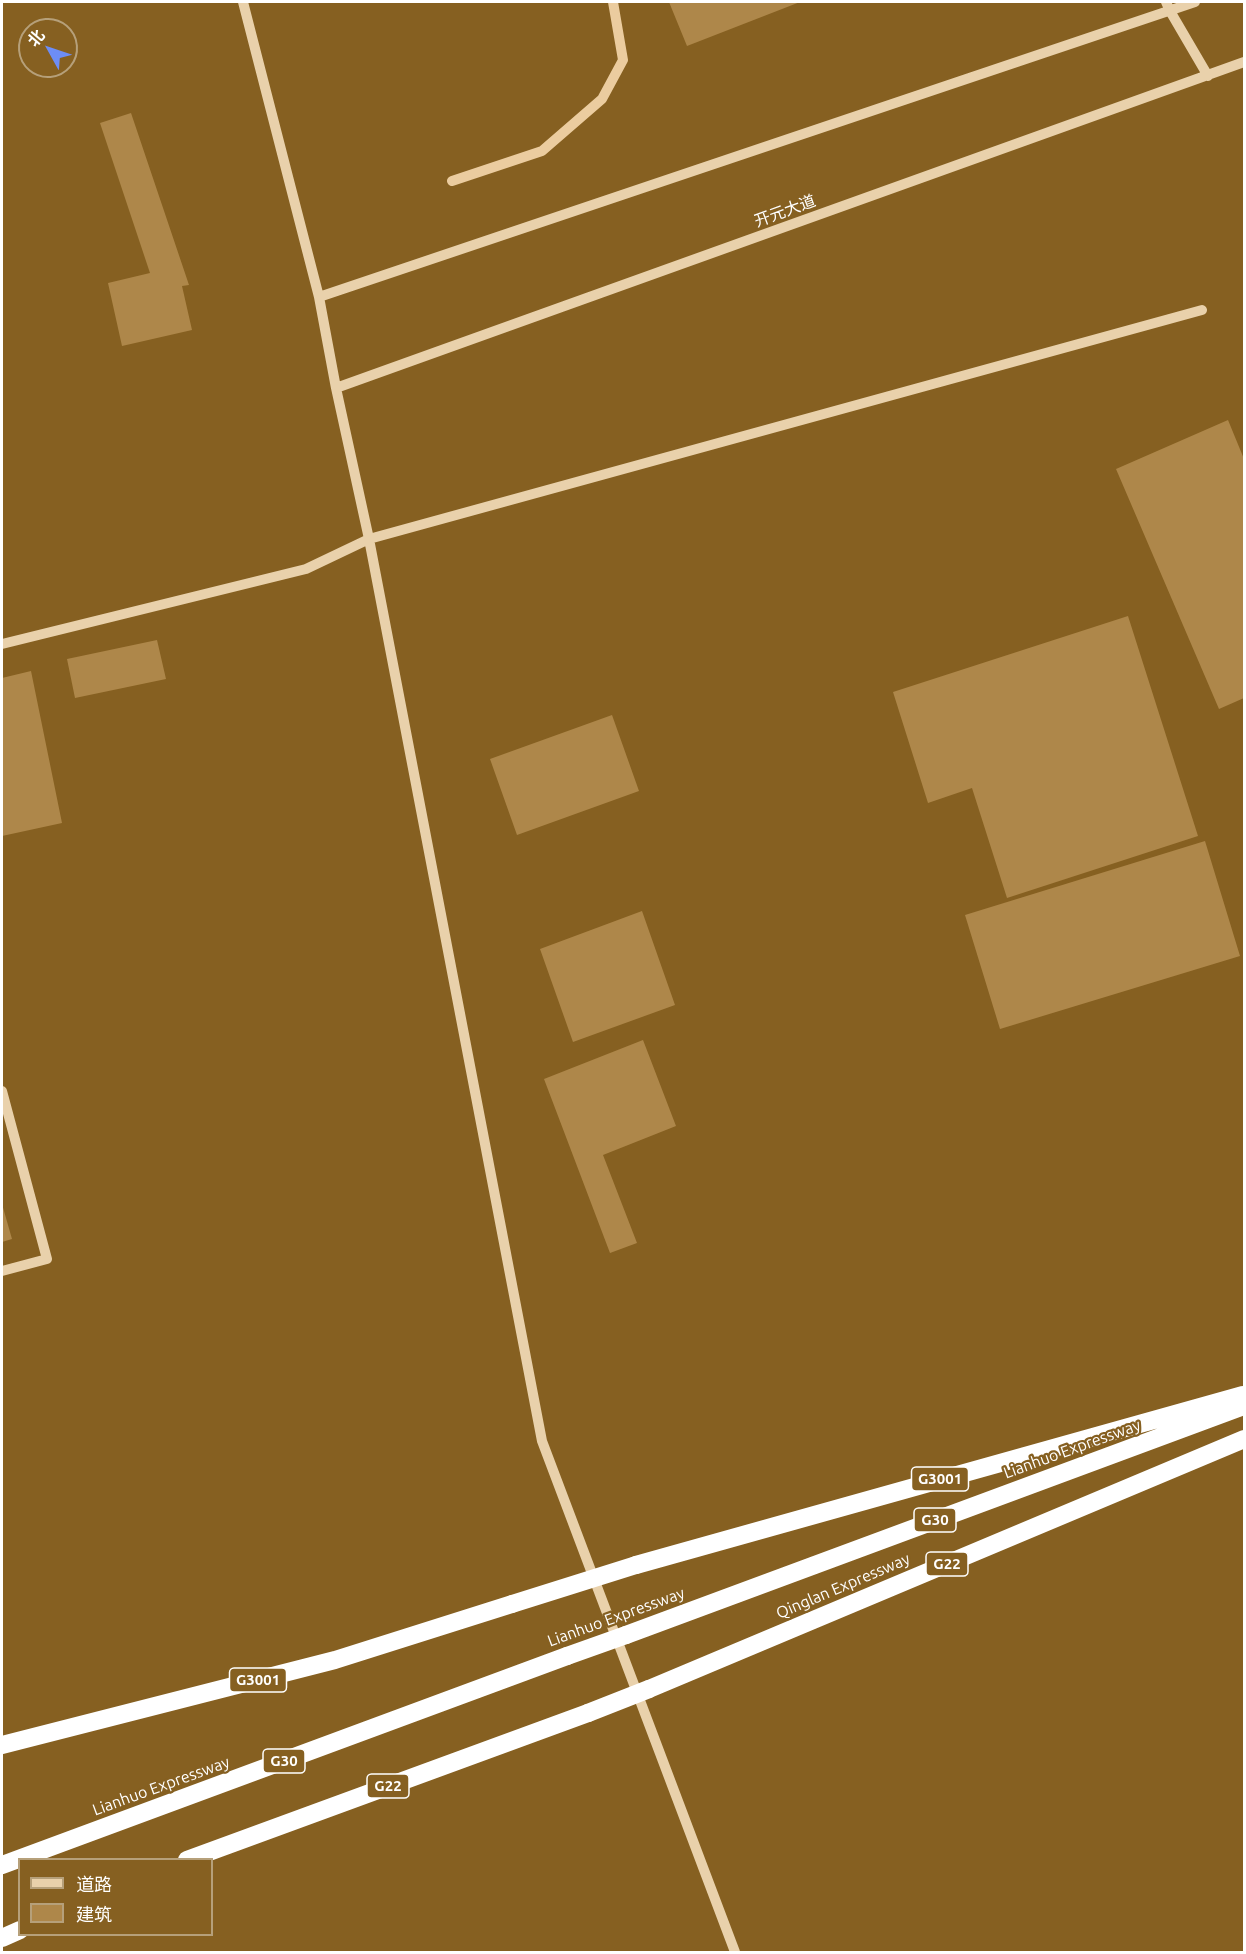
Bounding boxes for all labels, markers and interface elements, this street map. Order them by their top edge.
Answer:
north arrow [18,18,78,78]
text: 北 [24,26,48,50]
street label: 开元大道 [752,191,818,231]
street label: Lianhuo Expressway [1001,1415,1143,1483]
road number: G3001 [912,1467,968,1491]
road number: G30 [914,1508,956,1532]
street label: Qinglan Expressway [773,1549,913,1623]
road number: G22 [926,1552,968,1576]
street label: Lianhuo Expressway [545,1583,687,1651]
road number: G3001 [230,1668,286,1692]
road number: G30 [263,1749,305,1773]
street label: Lianhuo Expressway [90,1752,232,1820]
road number: G22 [367,1774,409,1798]
legend [18,1858,213,1936]
text: 道路 [76,1874,112,1894]
text: 建筑 [76,1904,112,1924]

